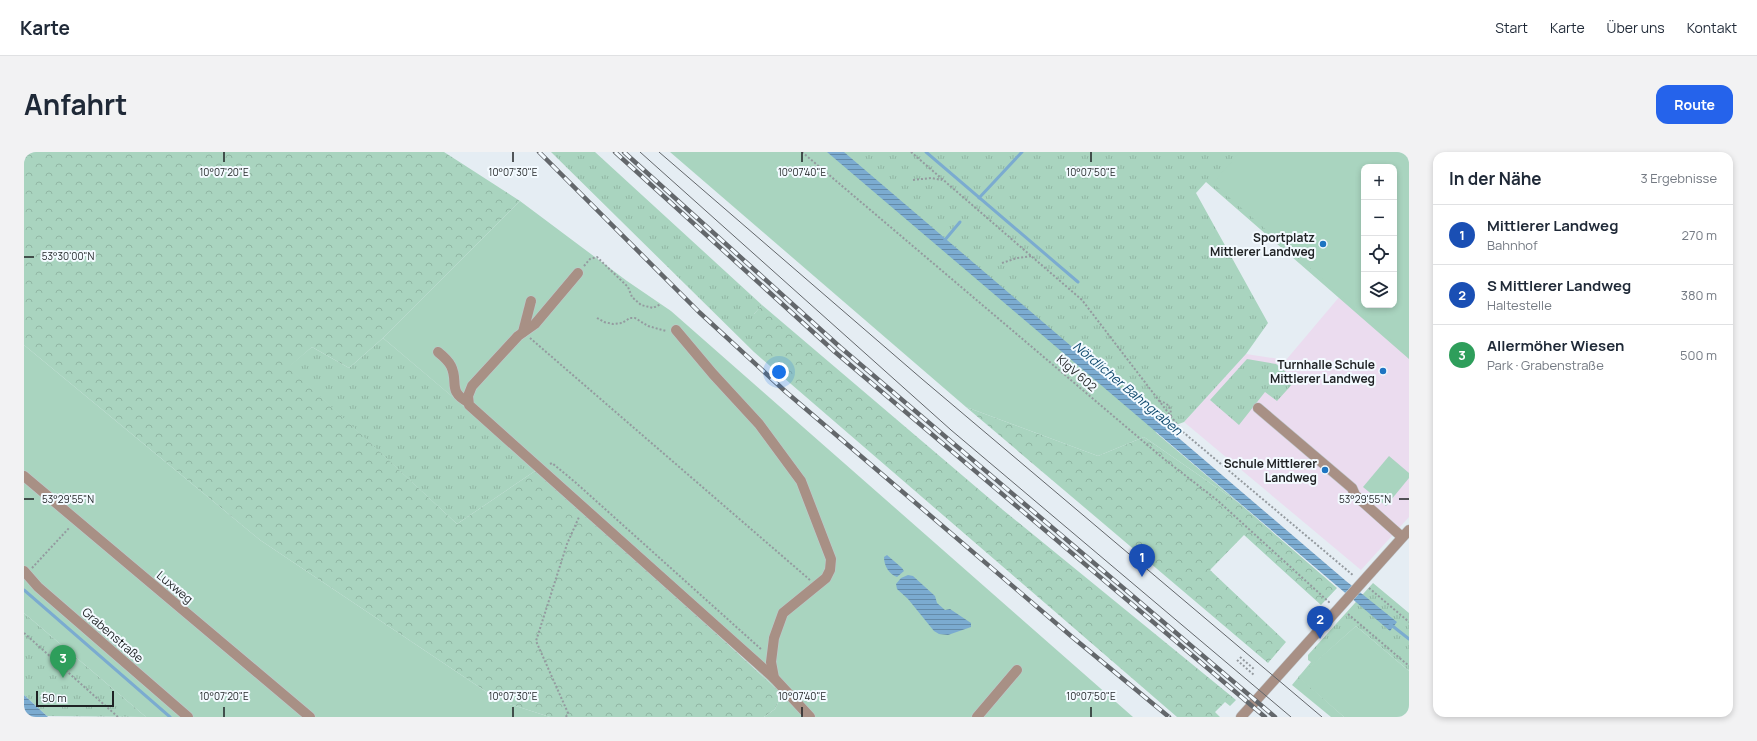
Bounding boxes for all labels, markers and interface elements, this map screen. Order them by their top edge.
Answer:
text: Karte [20,15,70,41]
text: Start [1495,18,1528,37]
text: Karte [1550,18,1585,37]
text: Über uns [1607,18,1665,37]
text: Kontakt [1687,18,1737,37]
text: Anfahrt [24,85,127,123]
button: Route [1656,85,1733,124]
map controls [1361,164,1397,308]
button: + [1361,164,1397,200]
text: 10°07'20"E [199,165,249,179]
text: 10°07'30"E [488,165,538,179]
text: 10°07'40"E [778,165,826,179]
text: 10°07'50"E [1066,165,1116,179]
text: In der Nähe [1449,167,1542,190]
text: 3 Ergebnisse [1640,169,1717,187]
button: − [1361,200,1397,236]
text: Mittlerer Landweg [1487,215,1618,236]
text: 1 [1459,226,1465,244]
text: 270 m [1682,226,1717,244]
place label: Sportplatz Mittlerer Landweg [1210,229,1315,260]
button: locate [1361,236,1397,272]
text: Bahnhof [1487,236,1538,254]
marker: Sportplatz Mittlerer Landweg [1318,239,1328,249]
text: 53°30'00"N [42,249,94,263]
button: layers [1361,272,1397,308]
text: S Mittlerer Landweg [1487,275,1631,296]
text: 2 [1458,286,1466,304]
text: 380 m [1681,286,1717,304]
text: Haltestelle [1487,296,1552,314]
text: Allermöher Wiesen [1487,335,1624,356]
water label: Nördlicher Bahngraben [1070,337,1187,440]
text: 3 [1458,346,1466,364]
text: 500 m [1680,346,1717,364]
street label: KlgV 602 [1053,351,1101,395]
place label: Turnhalle Schule Mittlerer Landweg [1270,356,1375,387]
text: Park · Grabenstraße [1487,356,1604,374]
your location [769,362,789,382]
marker: Turnhalle Schule Mittlerer Landweg [1378,366,1388,376]
place label: Schule Mittlerer Landweg [1224,455,1317,486]
marker: Schule Mittlerer Landweg [1320,465,1330,475]
text: 53°29'55"N [42,492,94,506]
text: 53°29'55"N [1339,492,1391,506]
pin: 1 [1129,544,1155,577]
street label: Luxweg [153,567,197,607]
street label: Grabenstraße [79,604,147,666]
pin: 2 [1307,606,1333,639]
pin: 3 [50,645,76,678]
scale bar [36,689,114,708]
text: 10°07'20"E [199,689,249,703]
text: 10°07'30"E [488,689,538,703]
text: 10°07'40"E [778,689,826,703]
text: 10°07'50"E [1066,689,1116,703]
text: 50 m [42,690,67,705]

